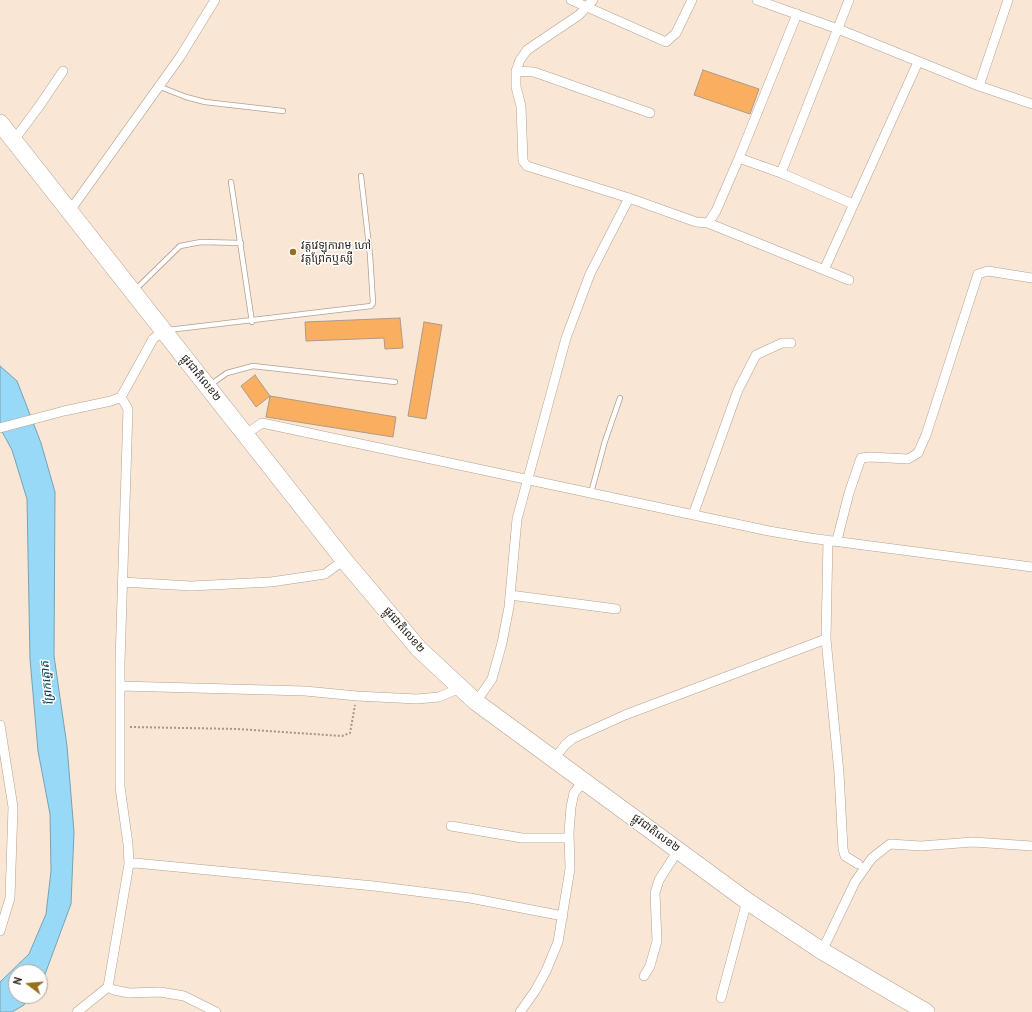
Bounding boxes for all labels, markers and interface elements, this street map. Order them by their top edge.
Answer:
place label: វត្តវេឡុការាម ហៅ វត្តព្រែកឬស្សី [301,239,371,265]
marker: វត្តវេឡុការាម ហៅ វត្តព្រែកឬស្សី [288,247,298,257]
street label: ផ្លូវជាតិលេខ២ [178,352,224,404]
street label: ផ្លូវជាតិលេខ២ [381,604,427,656]
water label: ព្រែកត្នោត [38,660,56,706]
street label: ផ្លូវជាតិលេខ២ [629,811,683,855]
north arrow [8,964,48,1004]
text: N [10,976,25,986]

